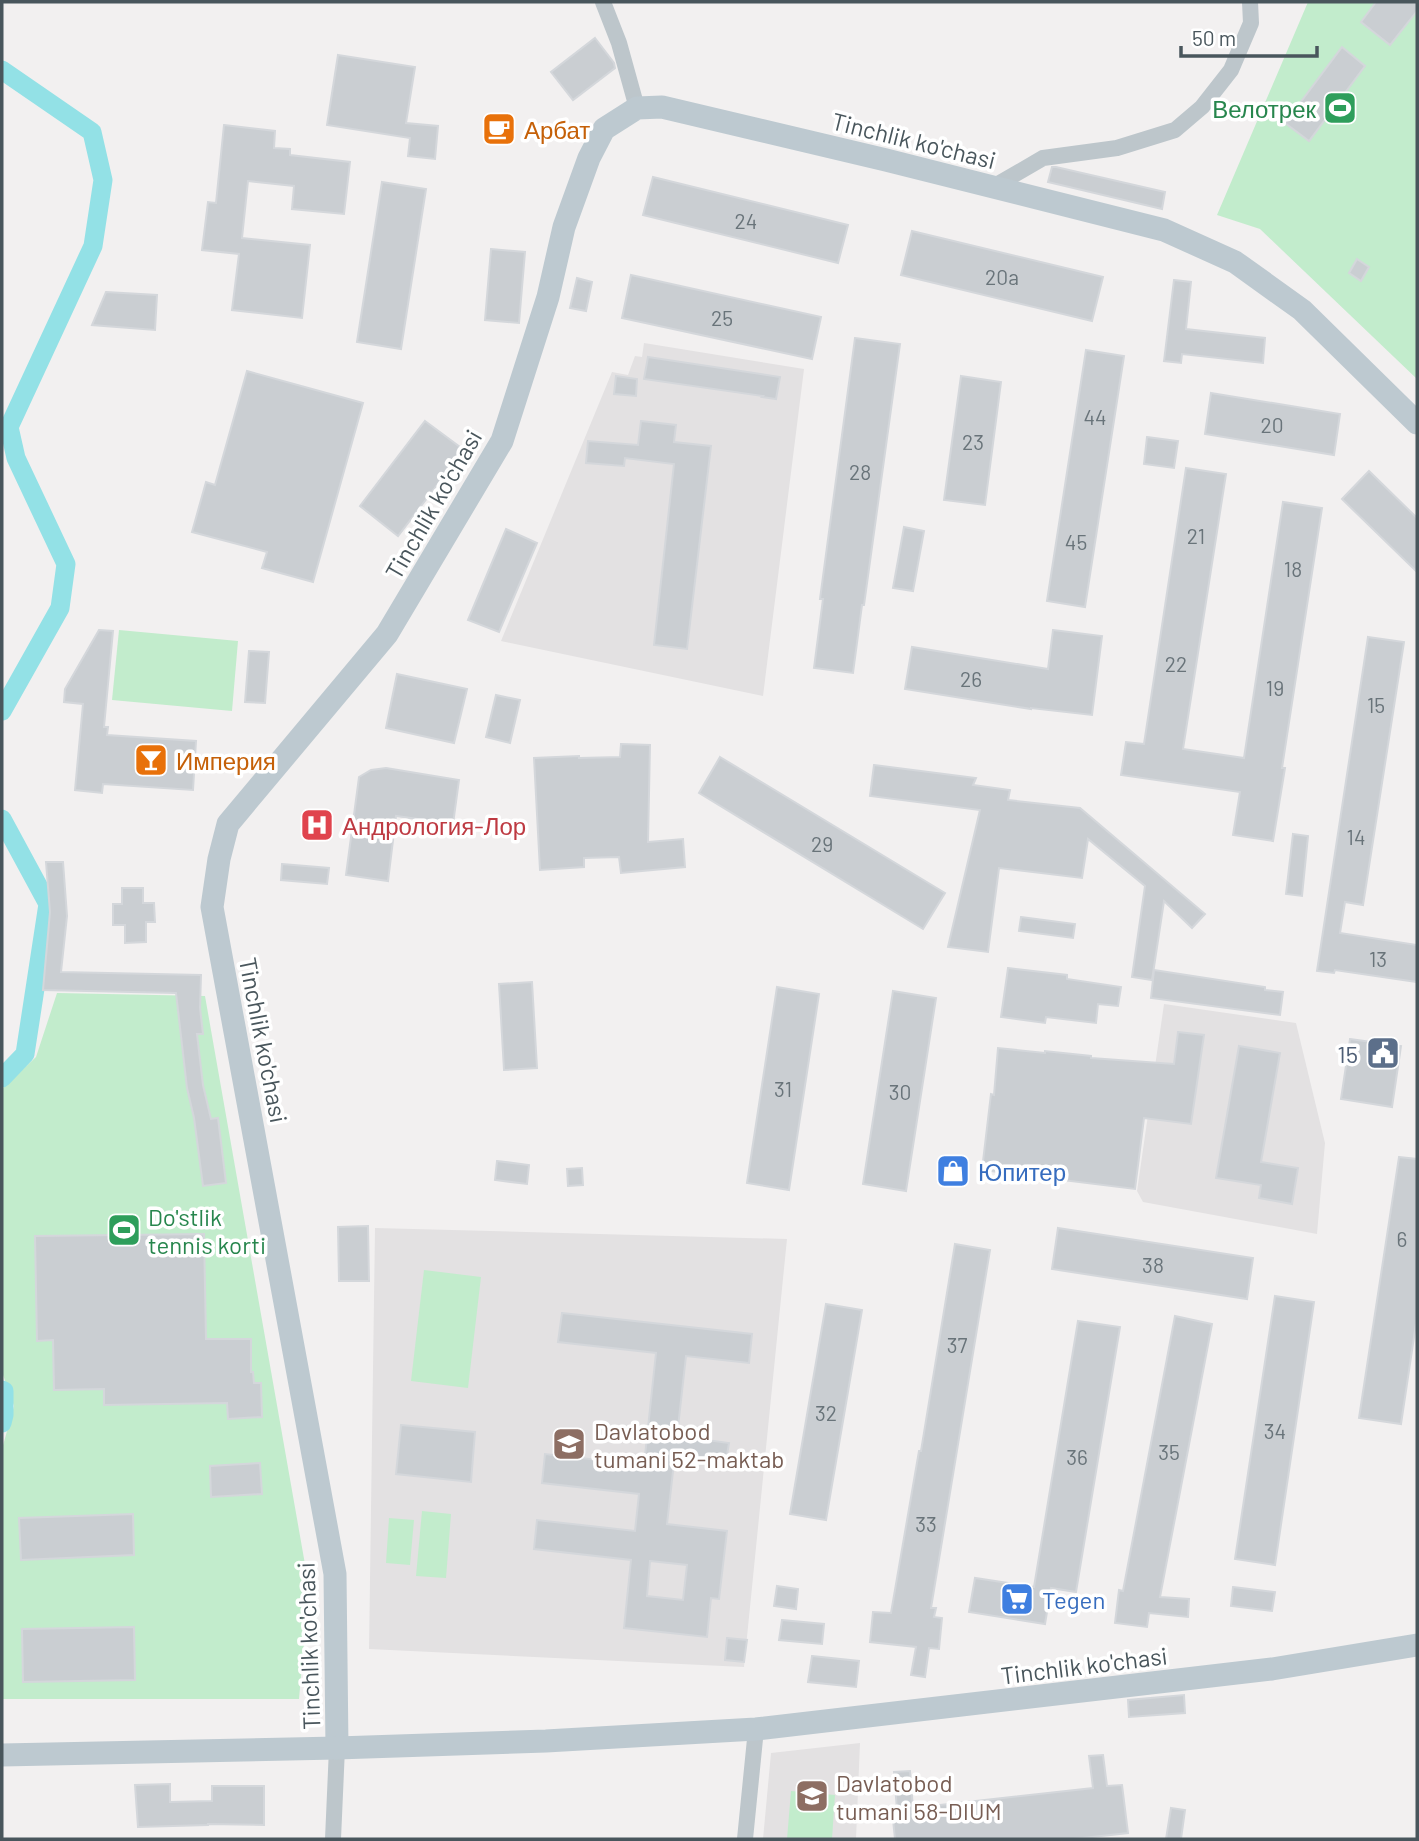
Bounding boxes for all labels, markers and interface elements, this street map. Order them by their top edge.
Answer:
scale bar [1181,14,1318,58]
text: 50 m [1192,25,1236,50]
sports icon: Велотрек [1321,89,1359,127]
place label: Велотрек [1212,94,1316,123]
street label: Tinchlik ko'chasi [829,106,999,174]
cafe icon: Арбат [480,110,518,148]
place label: Арбат [524,115,590,144]
house number: 24 [735,208,757,233]
house number: 20a [985,264,1019,289]
house number: 25 [711,305,733,330]
house number: 44 [1083,404,1107,429]
house number: 20 [1260,412,1284,437]
street label: Tinchlik ko'chasi [379,424,487,584]
house number: 23 [962,429,984,454]
house number: 28 [849,459,871,484]
house number: 21 [1187,523,1205,548]
house number: 45 [1065,529,1087,554]
house number: 18 [1284,556,1302,581]
house number: 22 [1165,651,1187,676]
house number: 26 [960,666,982,691]
house number: 19 [1266,675,1284,700]
house number: 15 [1367,692,1385,717]
bar icon: Империя [132,741,170,779]
place label: Империя [176,746,276,775]
hospital icon: Андрология-Лор [298,806,336,844]
place label: Андрология-Лор [342,811,526,840]
house number: 14 [1347,824,1365,849]
house number: 29 [811,831,833,856]
house number: 13 [1369,946,1387,971]
street label: Tinchlik ko'chasi [234,955,294,1125]
public building icon: 15 [1364,1034,1402,1072]
place label: 15 [1337,1039,1358,1068]
house number: 31 [774,1076,792,1101]
house number: 30 [889,1079,911,1104]
shop icon: Юпитер [934,1152,972,1190]
place label: Юпитер [978,1157,1066,1186]
place label: Do'stlik tennis korti [148,1202,266,1259]
sports icon: Do'stlik tennis korti [105,1211,143,1249]
house number: 6 [1397,1226,1407,1251]
house number: 38 [1142,1252,1164,1277]
house number: 37 [947,1332,967,1357]
house number: 32 [815,1400,837,1425]
place label: Davlatobod tumani 52-maktab [594,1416,784,1473]
house number: 34 [1264,1418,1286,1443]
school or university icon: Davlatobod tumani 52-maktab [550,1425,588,1463]
house number: 35 [1158,1439,1180,1464]
house number: 36 [1066,1444,1088,1469]
house number: 33 [915,1511,937,1536]
street label: Tinchlik ko'chasi [291,1562,325,1730]
supermarket icon: Tegen [998,1580,1036,1618]
place label: Tegen [1042,1585,1105,1614]
street label: Tinchlik ko'chasi [999,1640,1169,1690]
place label: Davlatobod tumani 58-DIUM [836,1768,1002,1825]
school or university icon: Davlatobod tumani 58-DIUM [793,1777,831,1815]

